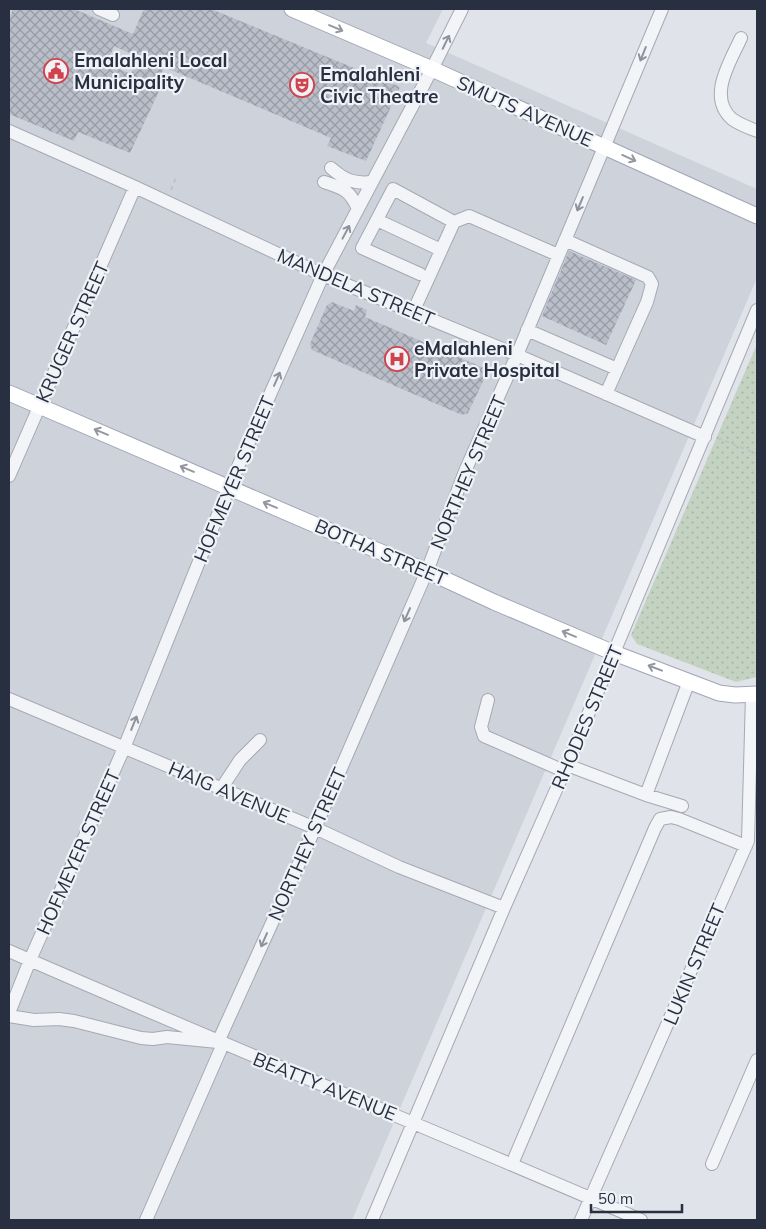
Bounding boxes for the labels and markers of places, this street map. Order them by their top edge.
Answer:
place label: Emalahleni Local Municipality [74,48,227,94]
public building icon: Emalahleni Local Municipality [43,58,69,84]
place label: Emalahleni Civic Theatre [320,62,438,108]
theatre icon: Emalahleni Civic Theatre [289,72,315,98]
place label: eMalahleni Private Hospital [414,336,560,382]
hospital icon: eMalahleni Private Hospital [384,346,410,372]

